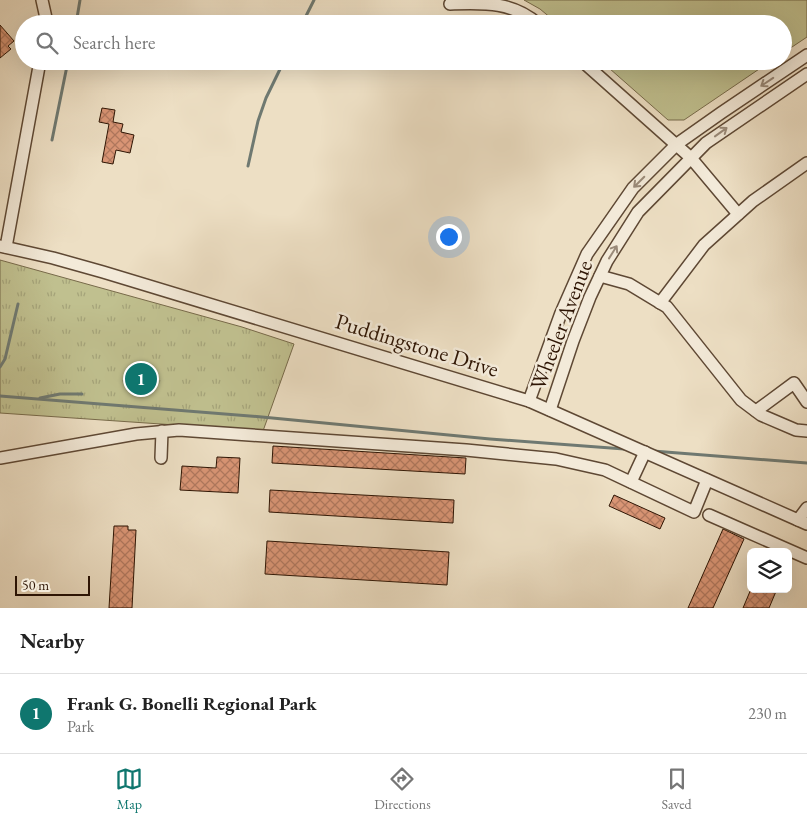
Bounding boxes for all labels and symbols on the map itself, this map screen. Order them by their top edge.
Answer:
one-way arrow [760,77,774,87]
one-way arrow [714,127,728,137]
one-way arrow [633,176,645,188]
your location [436,224,462,250]
one-way arrow [608,245,618,259]
street label: Wheeler Avenue [523,255,599,394]
street label: Puddingstone Drive [332,306,502,384]
pin: 1 [125,360,157,398]
scale bar [15,573,90,596]

